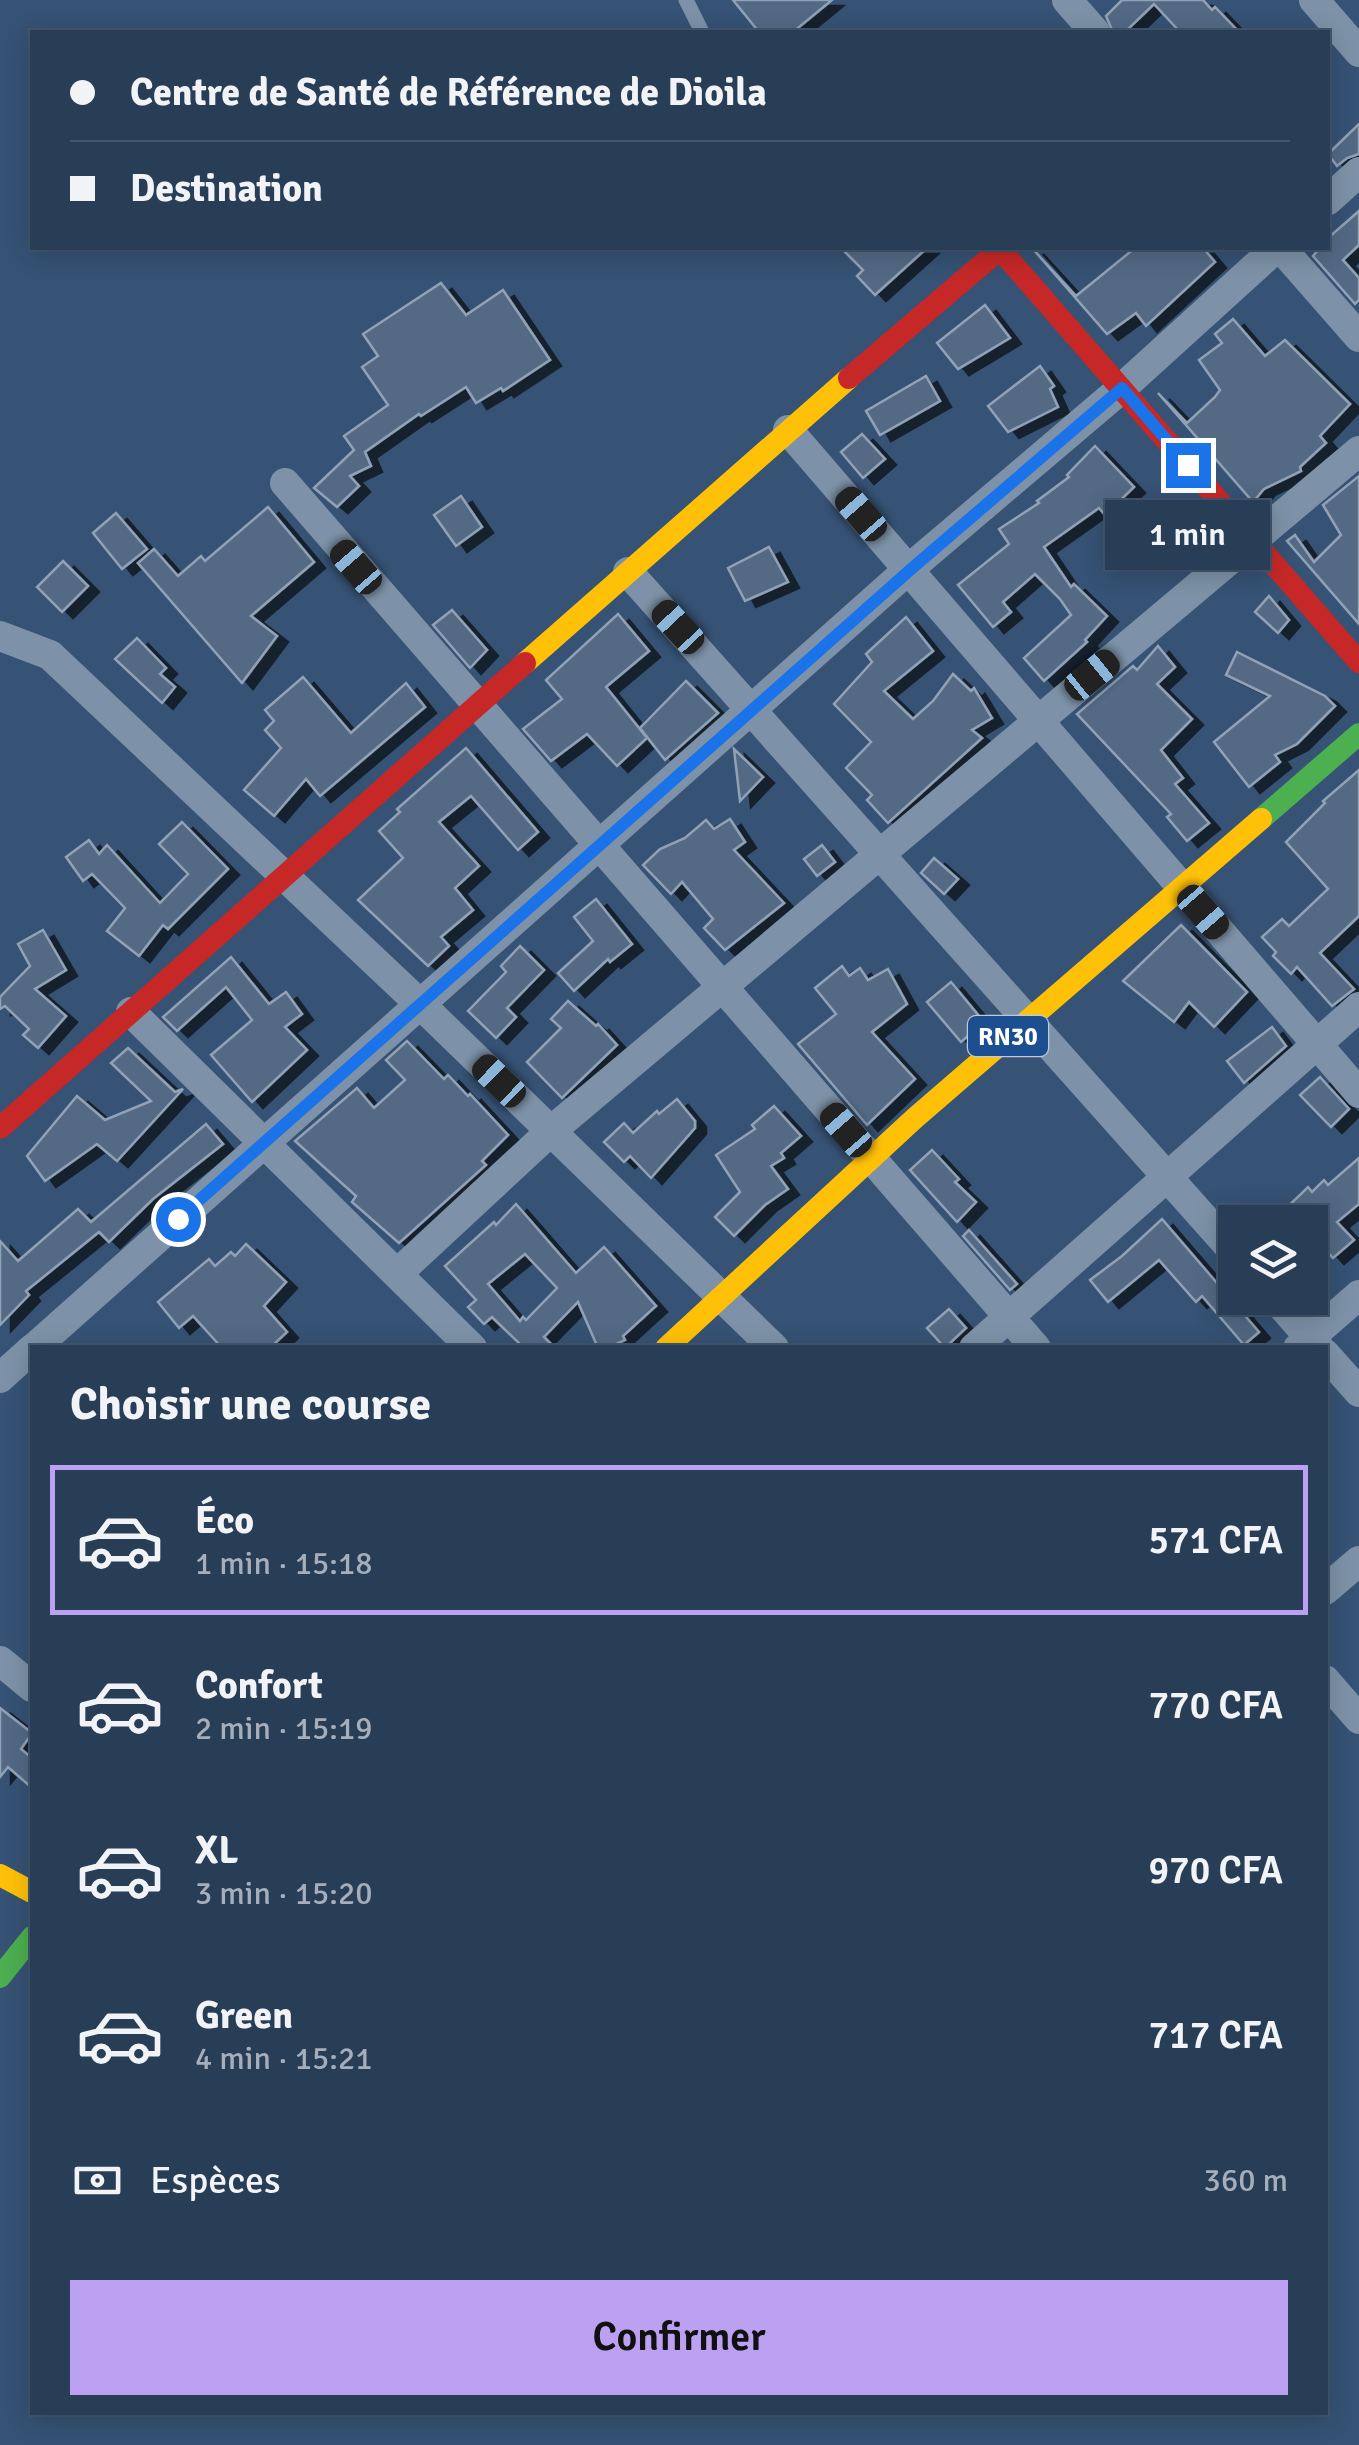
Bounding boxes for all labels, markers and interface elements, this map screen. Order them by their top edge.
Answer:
text: Centre de Santé de Référence de Dioila [130,69,767,116]
text: Destination [130,165,323,212]
route end [1166,443,1211,488]
car [830,482,892,546]
callout: 1 min [1106,500,1270,570]
text: 1 min [1149,515,1226,554]
car [325,535,387,599]
car [647,595,709,659]
car [1059,644,1125,706]
car [1172,880,1234,944]
road number: RN30 [968,1016,1048,1056]
car [467,1049,531,1113]
car [815,1098,877,1162]
route start [156,1197,201,1242]
map controls [1218,1205,1328,1315]
button: layers [1218,1205,1328,1315]
text: Choisir une course [70,1377,431,1432]
icon: car [75,1495,165,1585]
text: Éco [195,1497,254,1544]
text: 571 CFA [1149,1517,1283,1564]
text: 1 min · 15:18 [195,1544,373,1583]
icon: car [75,1660,165,1750]
text: Confort [195,1662,323,1709]
text: 770 CFA [1149,1682,1283,1729]
text: 2 min · 15:19 [195,1709,373,1748]
icon: car [75,1825,165,1915]
text: XL [195,1827,238,1874]
text: 970 CFA [1149,1847,1283,1894]
text: 3 min · 15:20 [195,1874,373,1913]
icon: car [75,1990,165,2080]
text: Green [195,1992,293,2039]
text: 717 CFA [1149,2012,1283,2059]
text: 4 min · 15:21 [195,2039,373,2078]
icon: cash [70,2153,125,2208]
text: Espèces [150,2157,281,2204]
text: 360 m [1204,2161,1288,2200]
button: Confirmer [70,2280,1288,2395]

